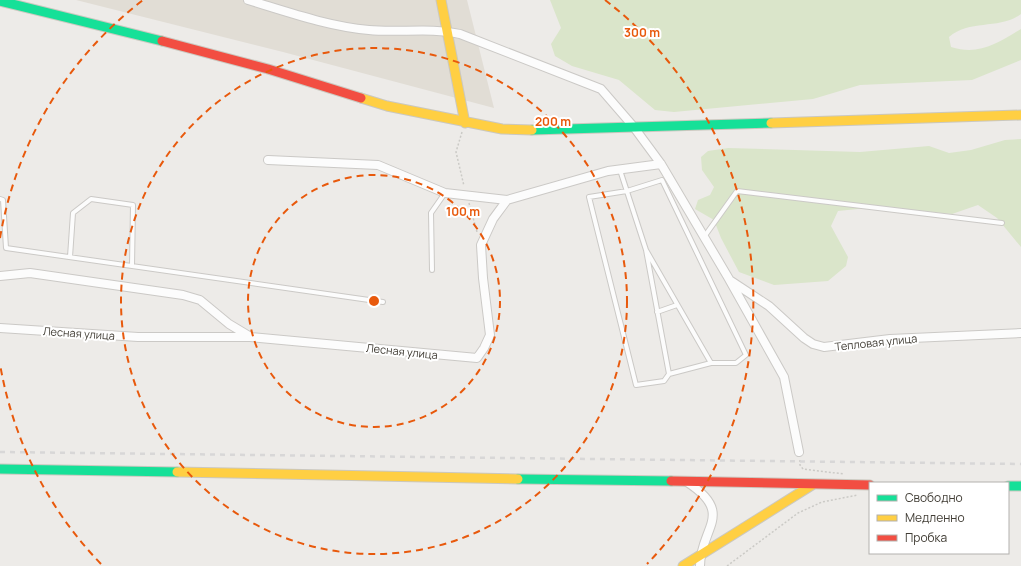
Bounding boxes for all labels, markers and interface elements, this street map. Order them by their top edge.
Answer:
text: 300 m [624,24,660,41]
text: 200 m [535,113,571,130]
text: 100 m [446,203,480,220]
centre of rings [367,294,381,308]
street label: Лесная улица [42,323,116,343]
street label: Тепловая улица [834,330,918,354]
street label: Лесная улица [365,340,439,362]
legend [869,482,1009,554]
text: Свободно [905,489,963,506]
text: Медленно [905,509,965,526]
text: Пробка [905,529,947,546]

